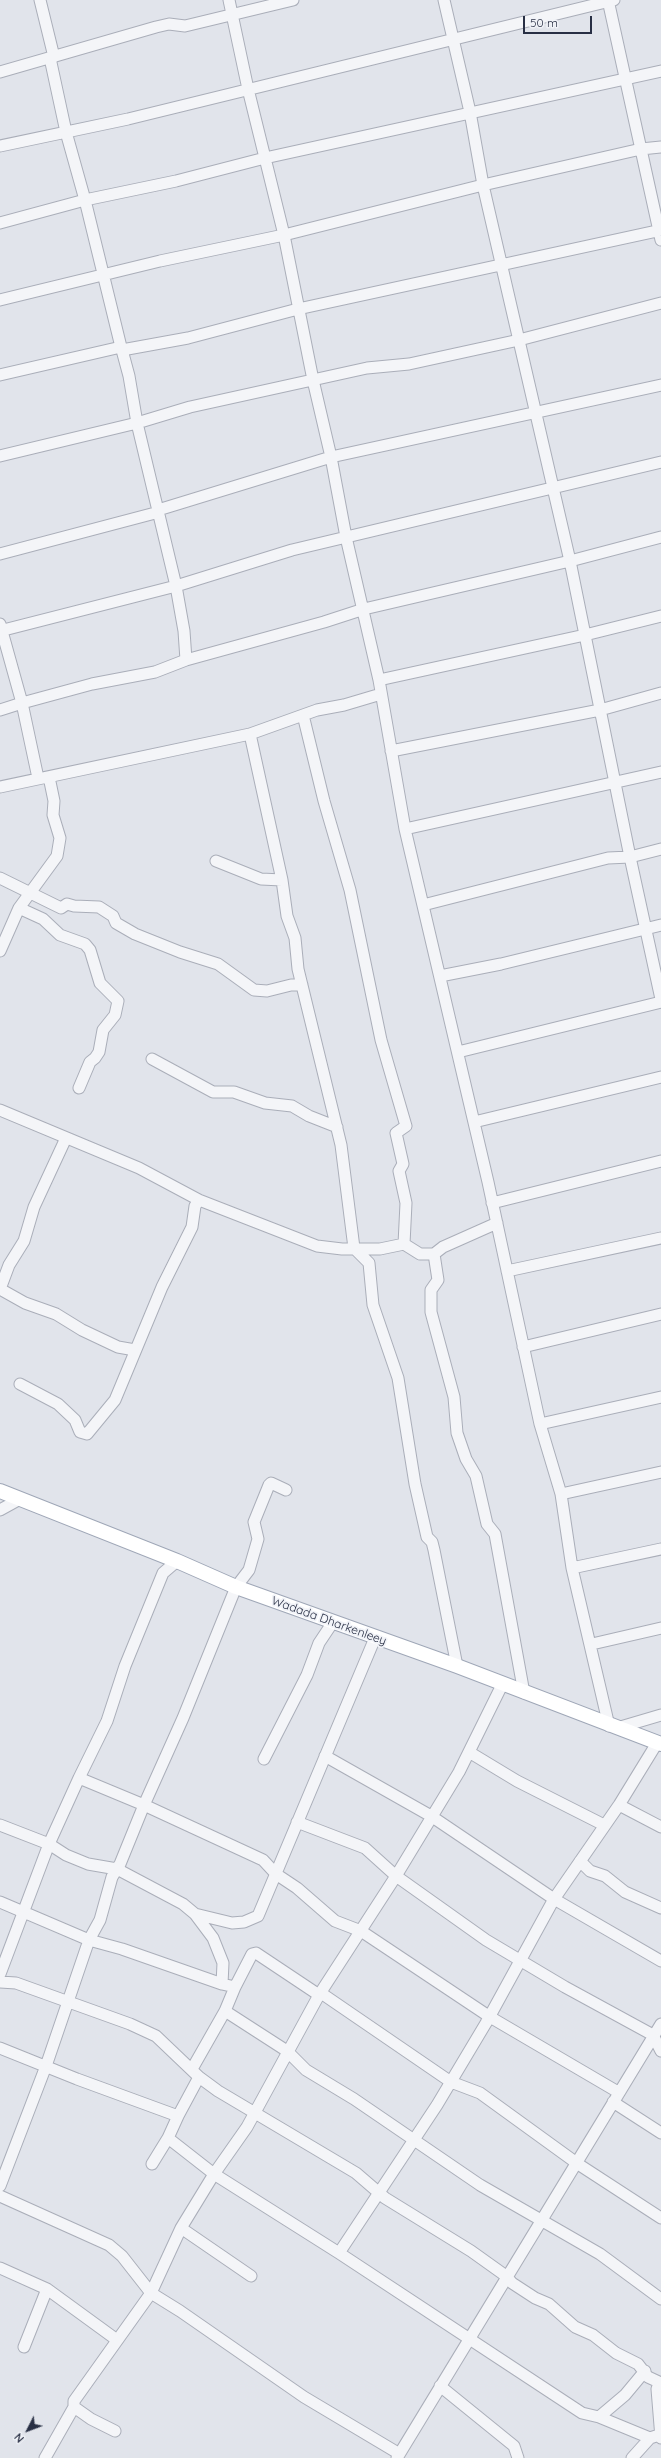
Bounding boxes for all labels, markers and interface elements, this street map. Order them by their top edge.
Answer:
scale bar [525,8,594,34]
text: 50 m [530,15,558,30]
street label: Wadada Dharkenleey [270,1593,388,1649]
north arrow [8,2410,48,2450]
text: N [11,2430,27,2446]

